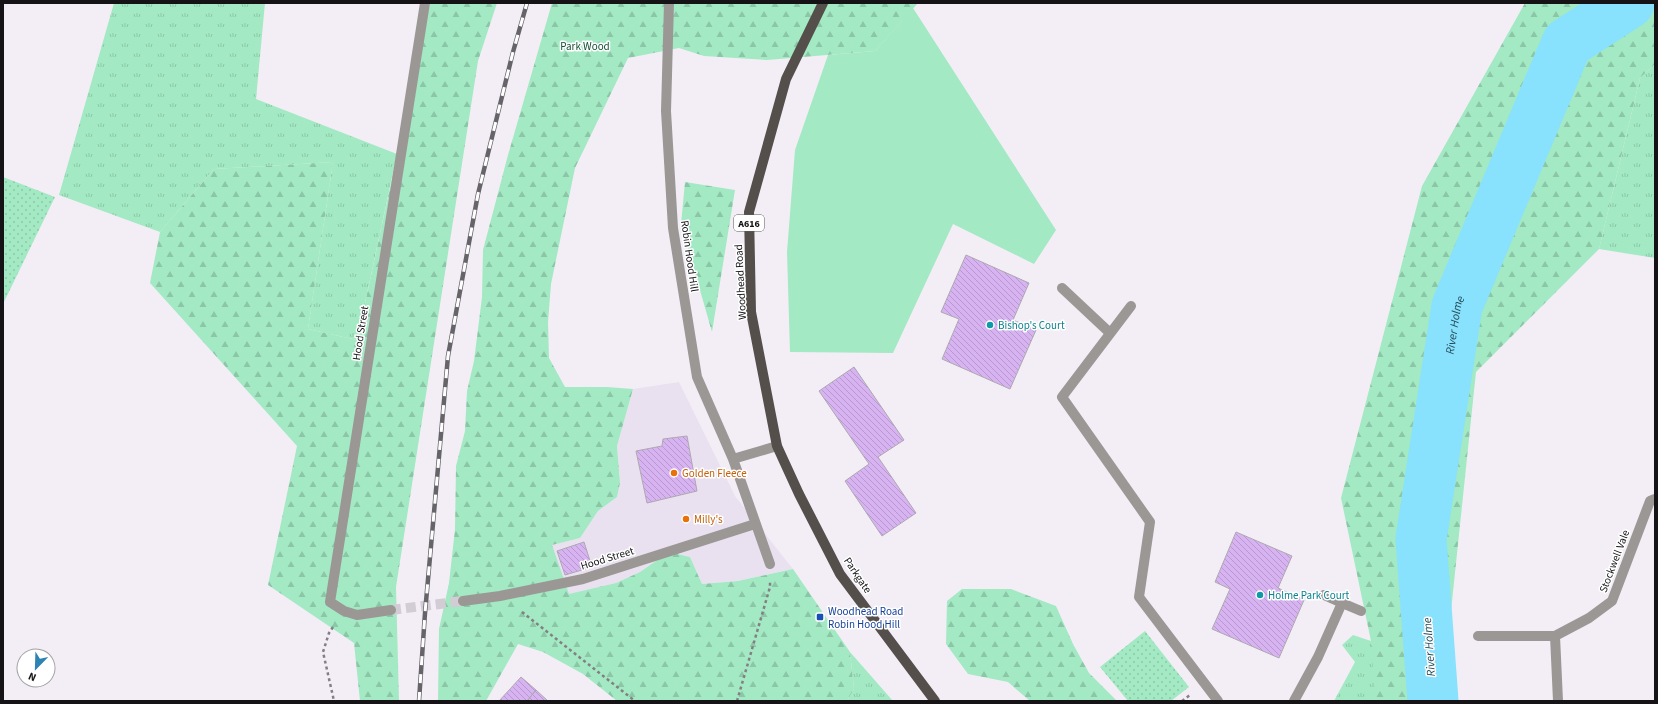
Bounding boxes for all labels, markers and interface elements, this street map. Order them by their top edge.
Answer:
park label: Park Wood [560,39,610,54]
road number: A616 [734,215,764,231]
street label: Robin Hood Hill [677,219,702,293]
street label: Woodhead Road [731,244,750,320]
water label: River Holme [1442,293,1469,356]
street label: Hood Street [349,304,372,361]
place label: Bishop's Court [998,318,1065,333]
marker: Bishop's Court [985,320,995,330]
place label: Golden Fleece [682,466,747,481]
marker: Golden Fleece [669,468,679,478]
place label: Milly's [694,512,723,527]
marker: Milly's [681,514,691,524]
street label: Stockwell Vale [1596,527,1633,595]
street label: Hood Street [579,543,636,574]
street label: Parkgate [840,554,875,597]
place label: Holme Park Court [1268,588,1350,603]
marker: Holme Park Court [1255,590,1265,600]
place label: Woodhead Road Robin Hood Hill [828,604,903,632]
marker: Woodhead Road Robin Hood Hill [815,612,825,622]
water label: River Holme [1419,617,1440,677]
north arrow [16,648,56,688]
text: N [26,668,39,685]

